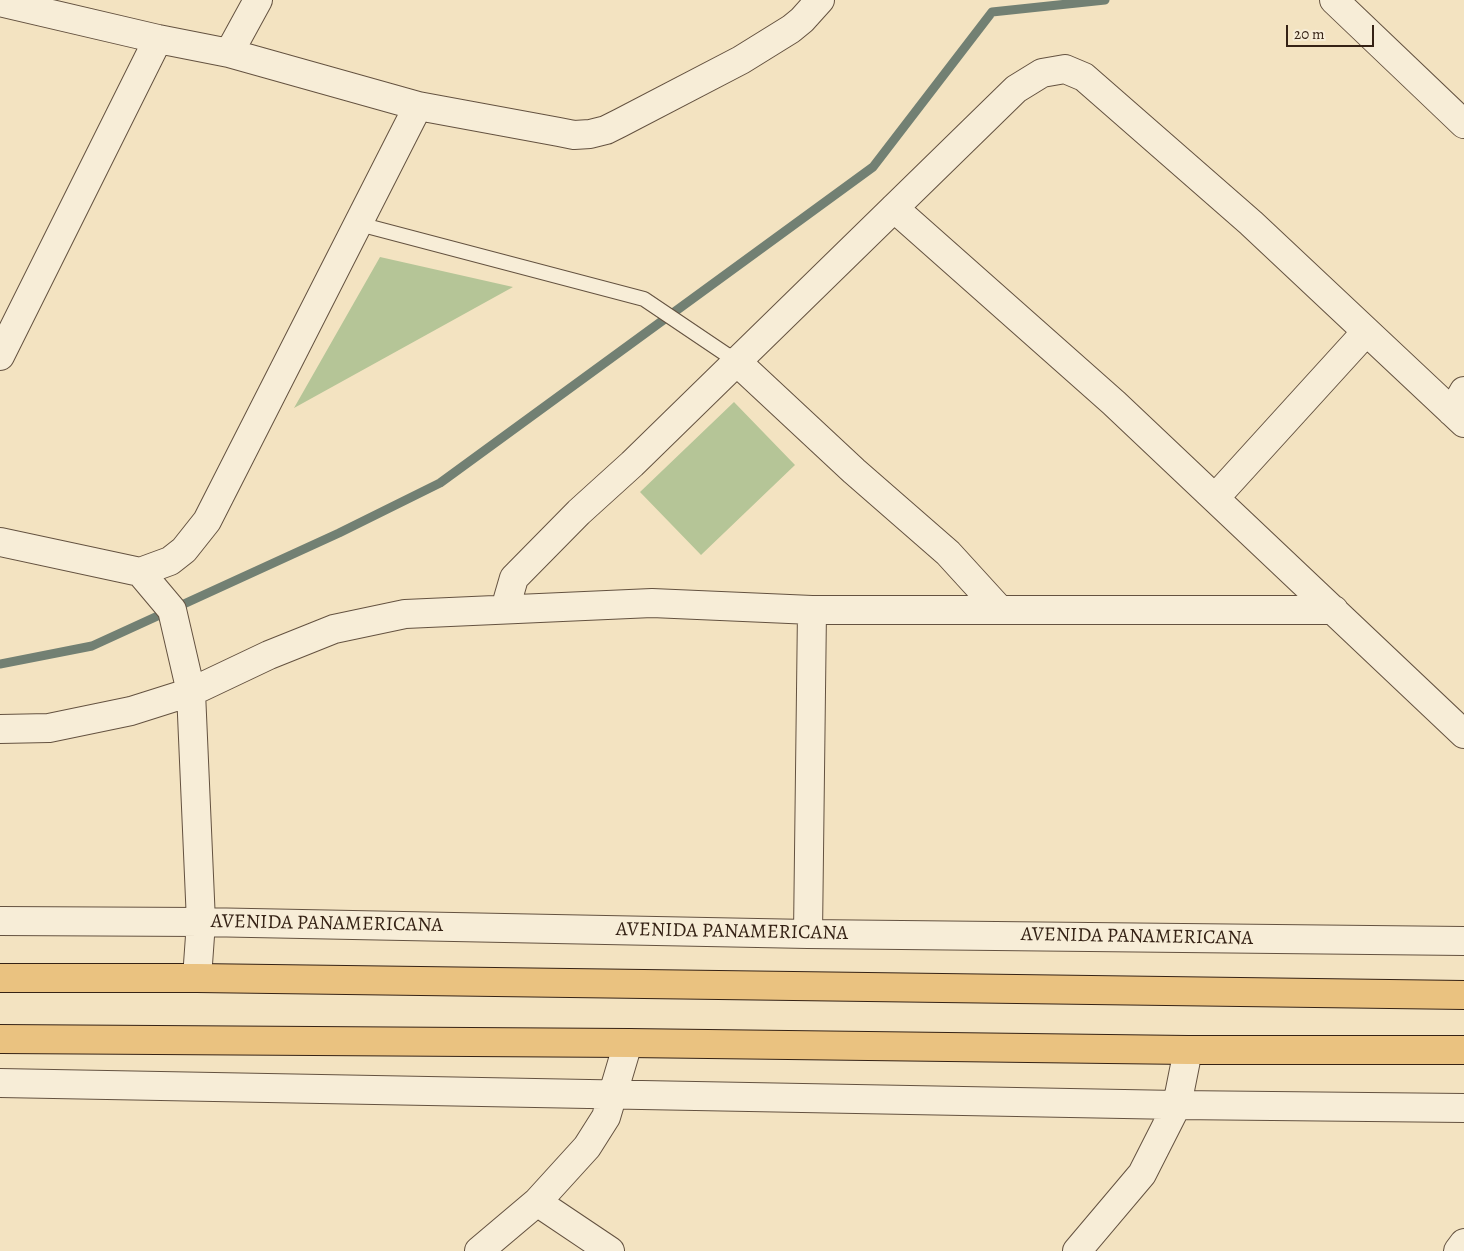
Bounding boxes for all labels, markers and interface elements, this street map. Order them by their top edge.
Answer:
scale bar [1289,15,1376,47]
text: 20 m [1294,24,1325,44]
street label: AVENIDA PANAMERICANA [211,910,443,938]
street label: AVENIDA PANAMERICANA [616,918,848,946]
street label: AVENIDA PANAMERICANA [1021,923,1253,951]

